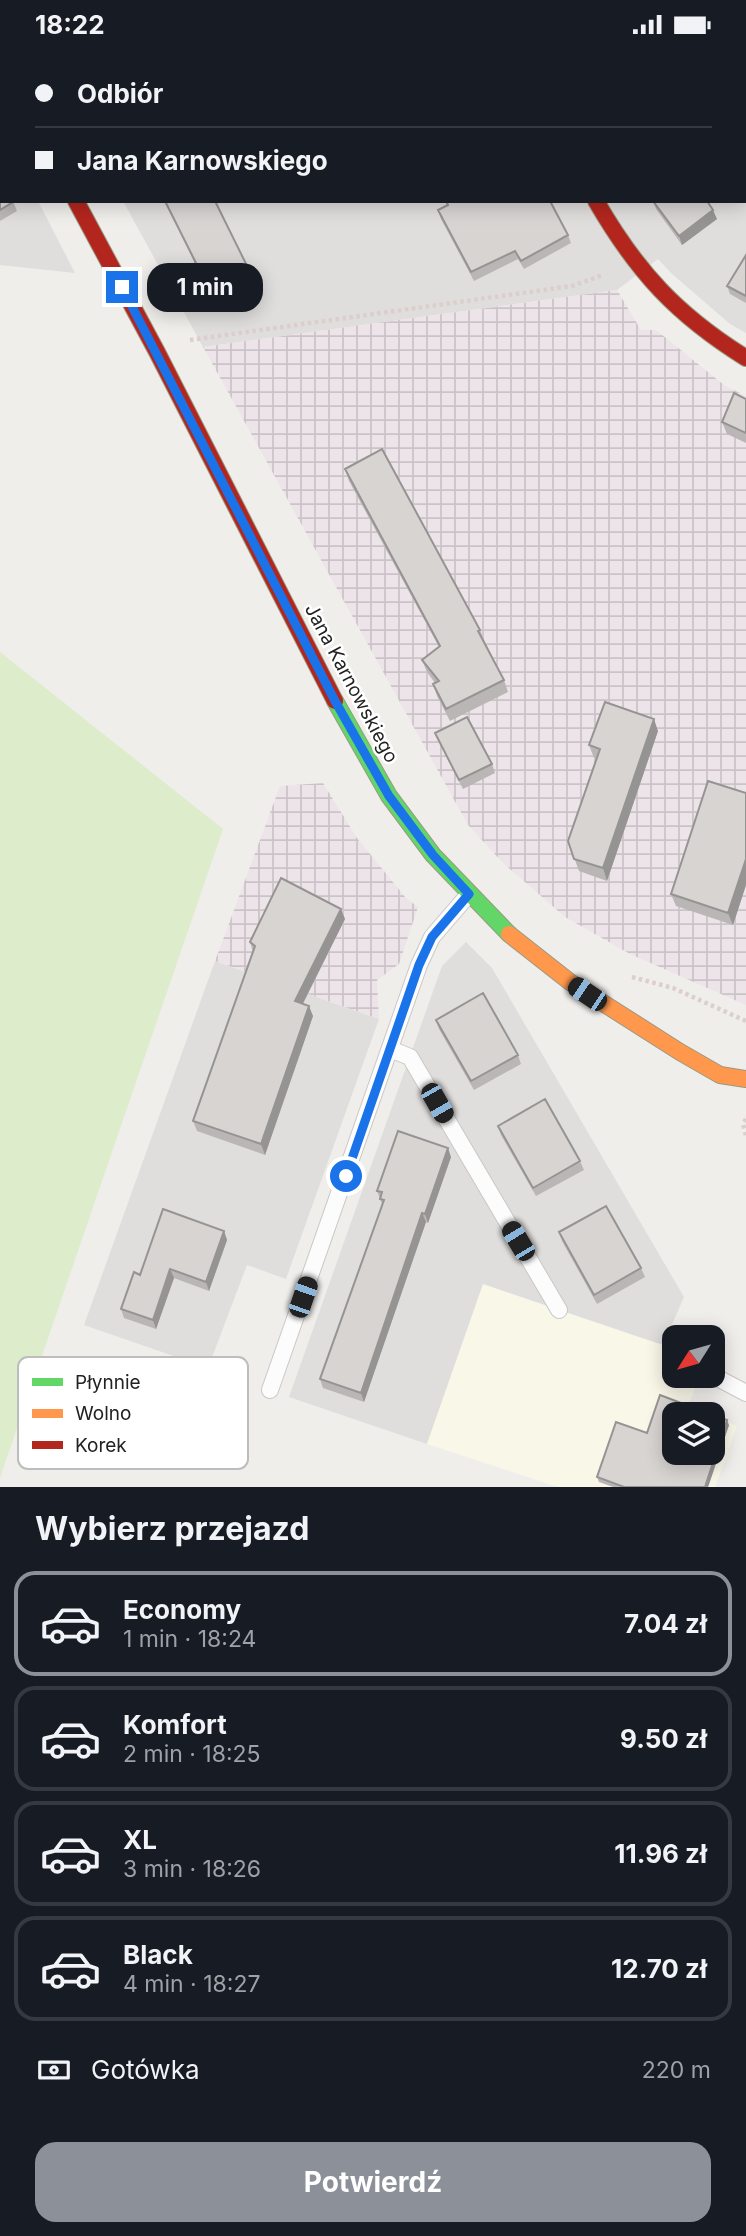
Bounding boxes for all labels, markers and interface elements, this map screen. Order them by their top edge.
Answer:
text: 18:22 [35,9,105,40]
text: Odbiór [77,78,163,109]
text: Jana Karnowskiego [77,145,328,176]
callout: 1 min [146,263,262,311]
route end [106,271,138,303]
text: 1 min [177,273,233,301]
street label: Jana Karnowskiego [300,600,403,767]
car [564,974,611,1014]
car [418,1080,457,1126]
route start [330,1160,362,1192]
car [499,1218,538,1264]
car [287,1274,320,1320]
north arrow [662,1325,724,1388]
map controls [662,1325,725,1465]
legend [18,1357,248,1469]
text: Płynnie [75,1371,141,1394]
text: Wolno [75,1402,131,1425]
button: layers [662,1402,725,1465]
text: Korek [75,1434,127,1457]
text: Wybierz przejazd [35,1509,309,1548]
icon: car [39,1592,102,1655]
text: Economy [123,1594,241,1625]
text: 7.04 zł [624,1608,707,1639]
text: 1 min · 18:24 [123,1625,256,1653]
icon: car [39,1707,102,1770]
text: Komfort [123,1709,227,1740]
text: 9.50 zł [620,1723,707,1754]
text: 2 min · 18:25 [123,1740,261,1768]
icon: car [39,1822,102,1885]
text: XL [123,1824,157,1855]
text: 11.96 zł [614,1838,707,1869]
text: 3 min · 18:26 [123,1855,261,1883]
icon: car [39,1937,102,2000]
text: Black [123,1939,193,1970]
text: 12.70 zł [611,1953,707,1984]
text: 4 min · 18:27 [123,1970,260,1998]
icon: cash [35,2051,73,2089]
text: Gotówka [91,2054,200,2085]
text: 220 m [642,2056,711,2084]
button: Potwierdź [35,2142,711,2222]

